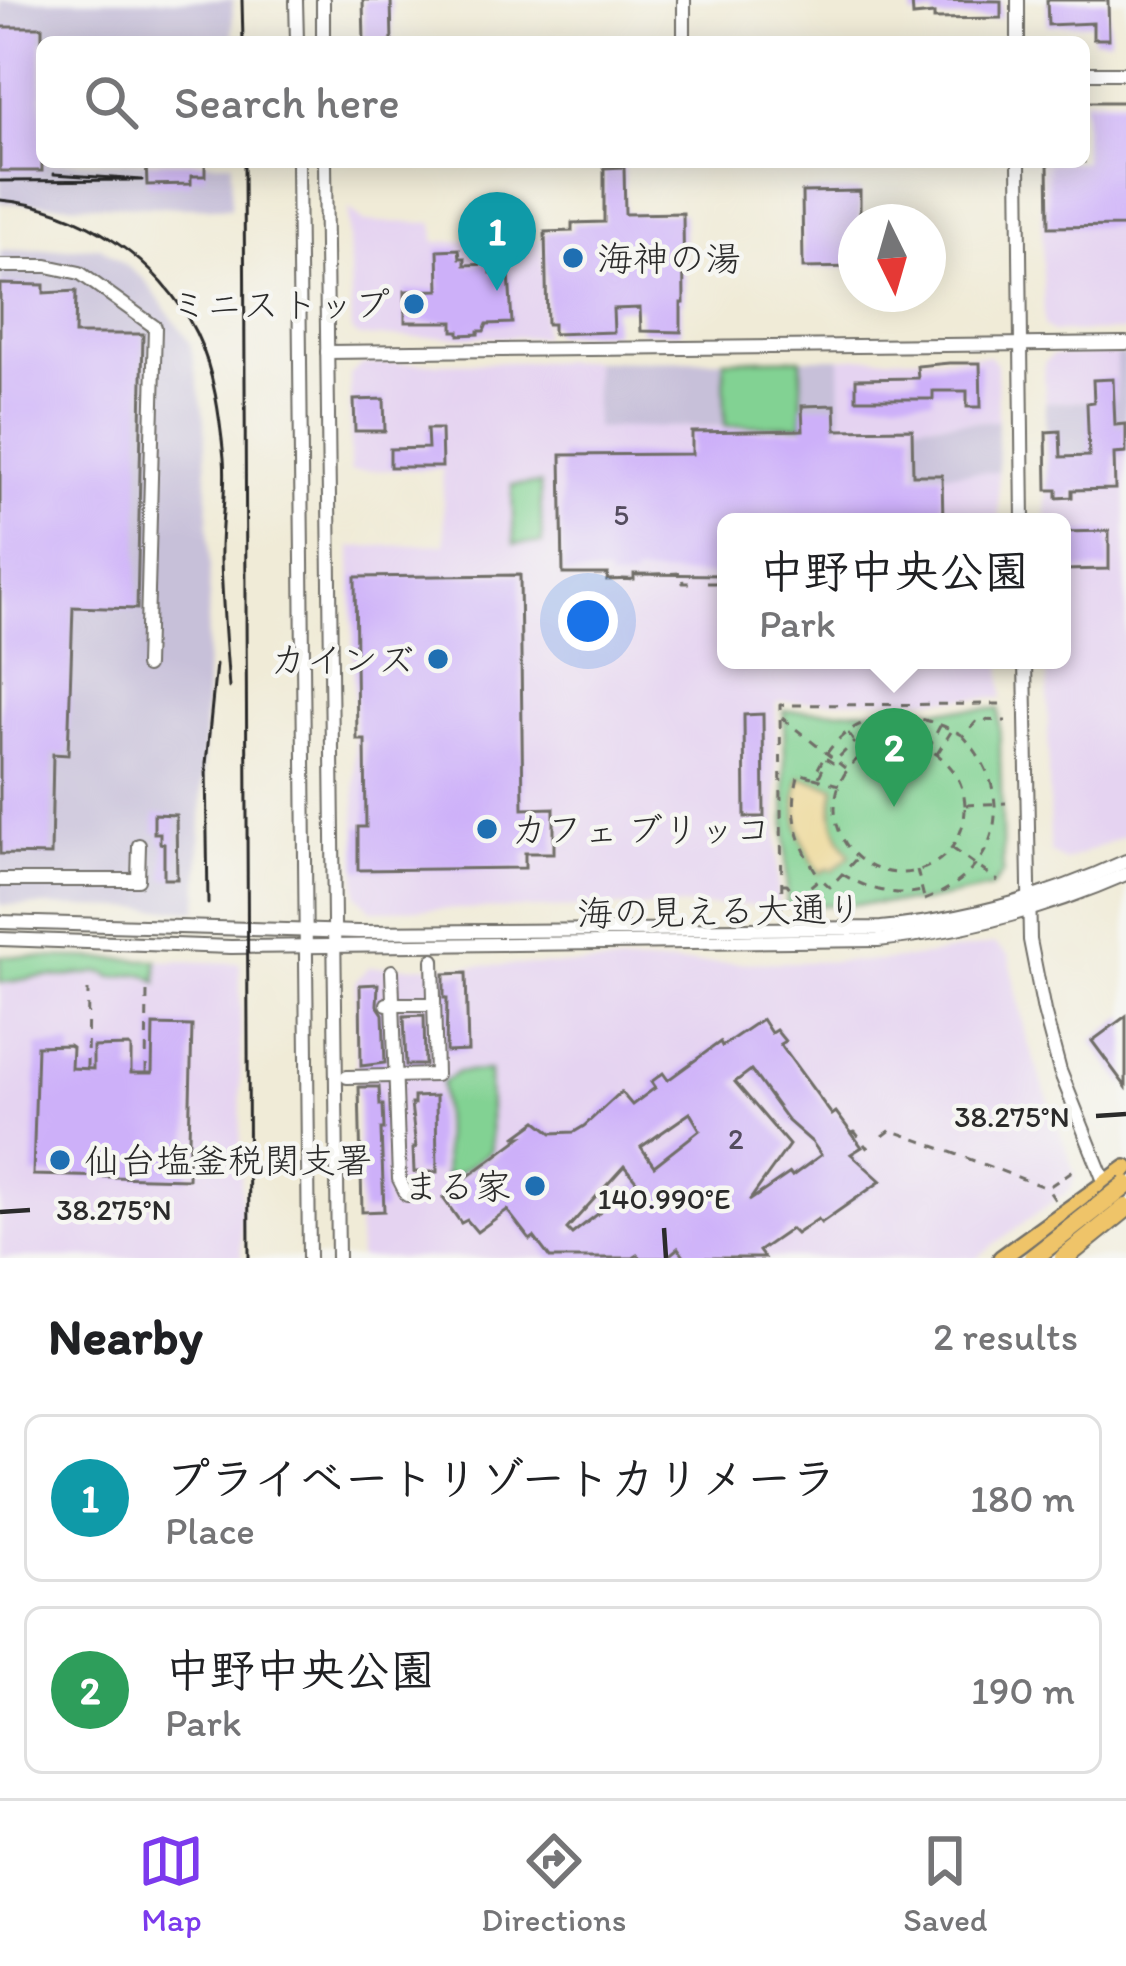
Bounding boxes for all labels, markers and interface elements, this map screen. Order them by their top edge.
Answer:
search box [36,36,1090,168]
icon: search [78,69,144,135]
text: Search here [174,75,400,129]
pin: 1 [458,192,536,291]
north arrow [838,204,946,312]
place label: 海神の湯 [597,237,741,280]
marker: 海神の湯 [560,245,586,271]
place label: ミニストップ [170,283,390,326]
marker: ミニストップ [401,291,427,317]
house number: 5 [613,496,629,533]
popup [717,513,1071,669]
text: 中野中央公園 [759,544,1029,598]
your location [558,591,618,651]
text: Park [759,600,836,647]
place label: カインズ [270,638,414,681]
marker: カインズ [425,646,451,672]
pin: 2 [855,708,933,807]
place label: カフェ ブリッコ [511,808,771,851]
marker: カフェ ブリッコ [474,816,500,842]
street label: 海の見える大通り [577,887,863,935]
text: 38.275°N [954,1098,1070,1135]
house number: 2 [728,1120,744,1157]
place label: 仙台塩釜税関支署 [84,1139,372,1182]
marker: 仙台塩釜税関支署 [47,1147,73,1173]
place label: まる家 [403,1165,511,1208]
marker: まる家 [522,1173,548,1199]
text: 140.990°E [597,1180,731,1217]
text: 38.275°N [56,1191,172,1228]
text: Nearby [48,1306,203,1367]
text: 2 results [933,1313,1078,1360]
text: プライベートリゾートカリメーラ [165,1451,836,1505]
text: 1 [81,1475,99,1522]
text: 180 m [970,1475,1075,1522]
text: Place [165,1507,255,1554]
text: 中野中央公園 [165,1643,435,1697]
text: 2 [80,1667,100,1714]
text: 190 m [971,1667,1075,1714]
text: Park [165,1699,242,1746]
tab: Map [138,1828,204,1939]
tab: Directions [481,1828,626,1939]
tab: Saved [903,1828,988,1939]

